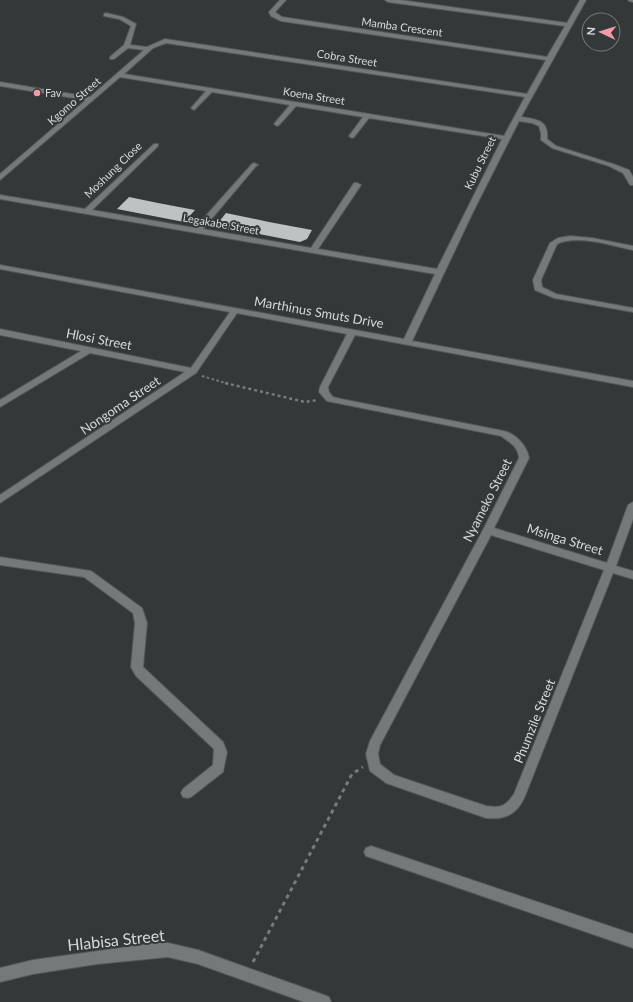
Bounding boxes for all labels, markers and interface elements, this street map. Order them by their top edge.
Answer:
north arrow [581,12,621,52]
street label: Mamba Crescent [361,14,443,39]
text: N [584,27,597,36]
street label: Cobra Street [316,46,378,69]
street label: Kgomo Street [44,74,103,127]
street label: Koena Street [282,84,346,107]
place label: Fav [45,86,62,99]
marker: Fav [32,88,42,98]
street label: Kubu Street [461,134,498,191]
street label: Moshung Close [81,139,144,200]
street label: Legakabe Street [182,210,260,237]
street label: Marthinus Smuts Drive [253,293,385,331]
street label: Hlosi Street [65,325,134,353]
street label: Nongoma Street [77,372,163,438]
street label: Nyameko Street [459,455,515,544]
street label: Msinga Street [525,520,605,558]
street label: Phumzile Street [510,676,558,765]
street label: Hlabisa Street [66,925,166,954]

